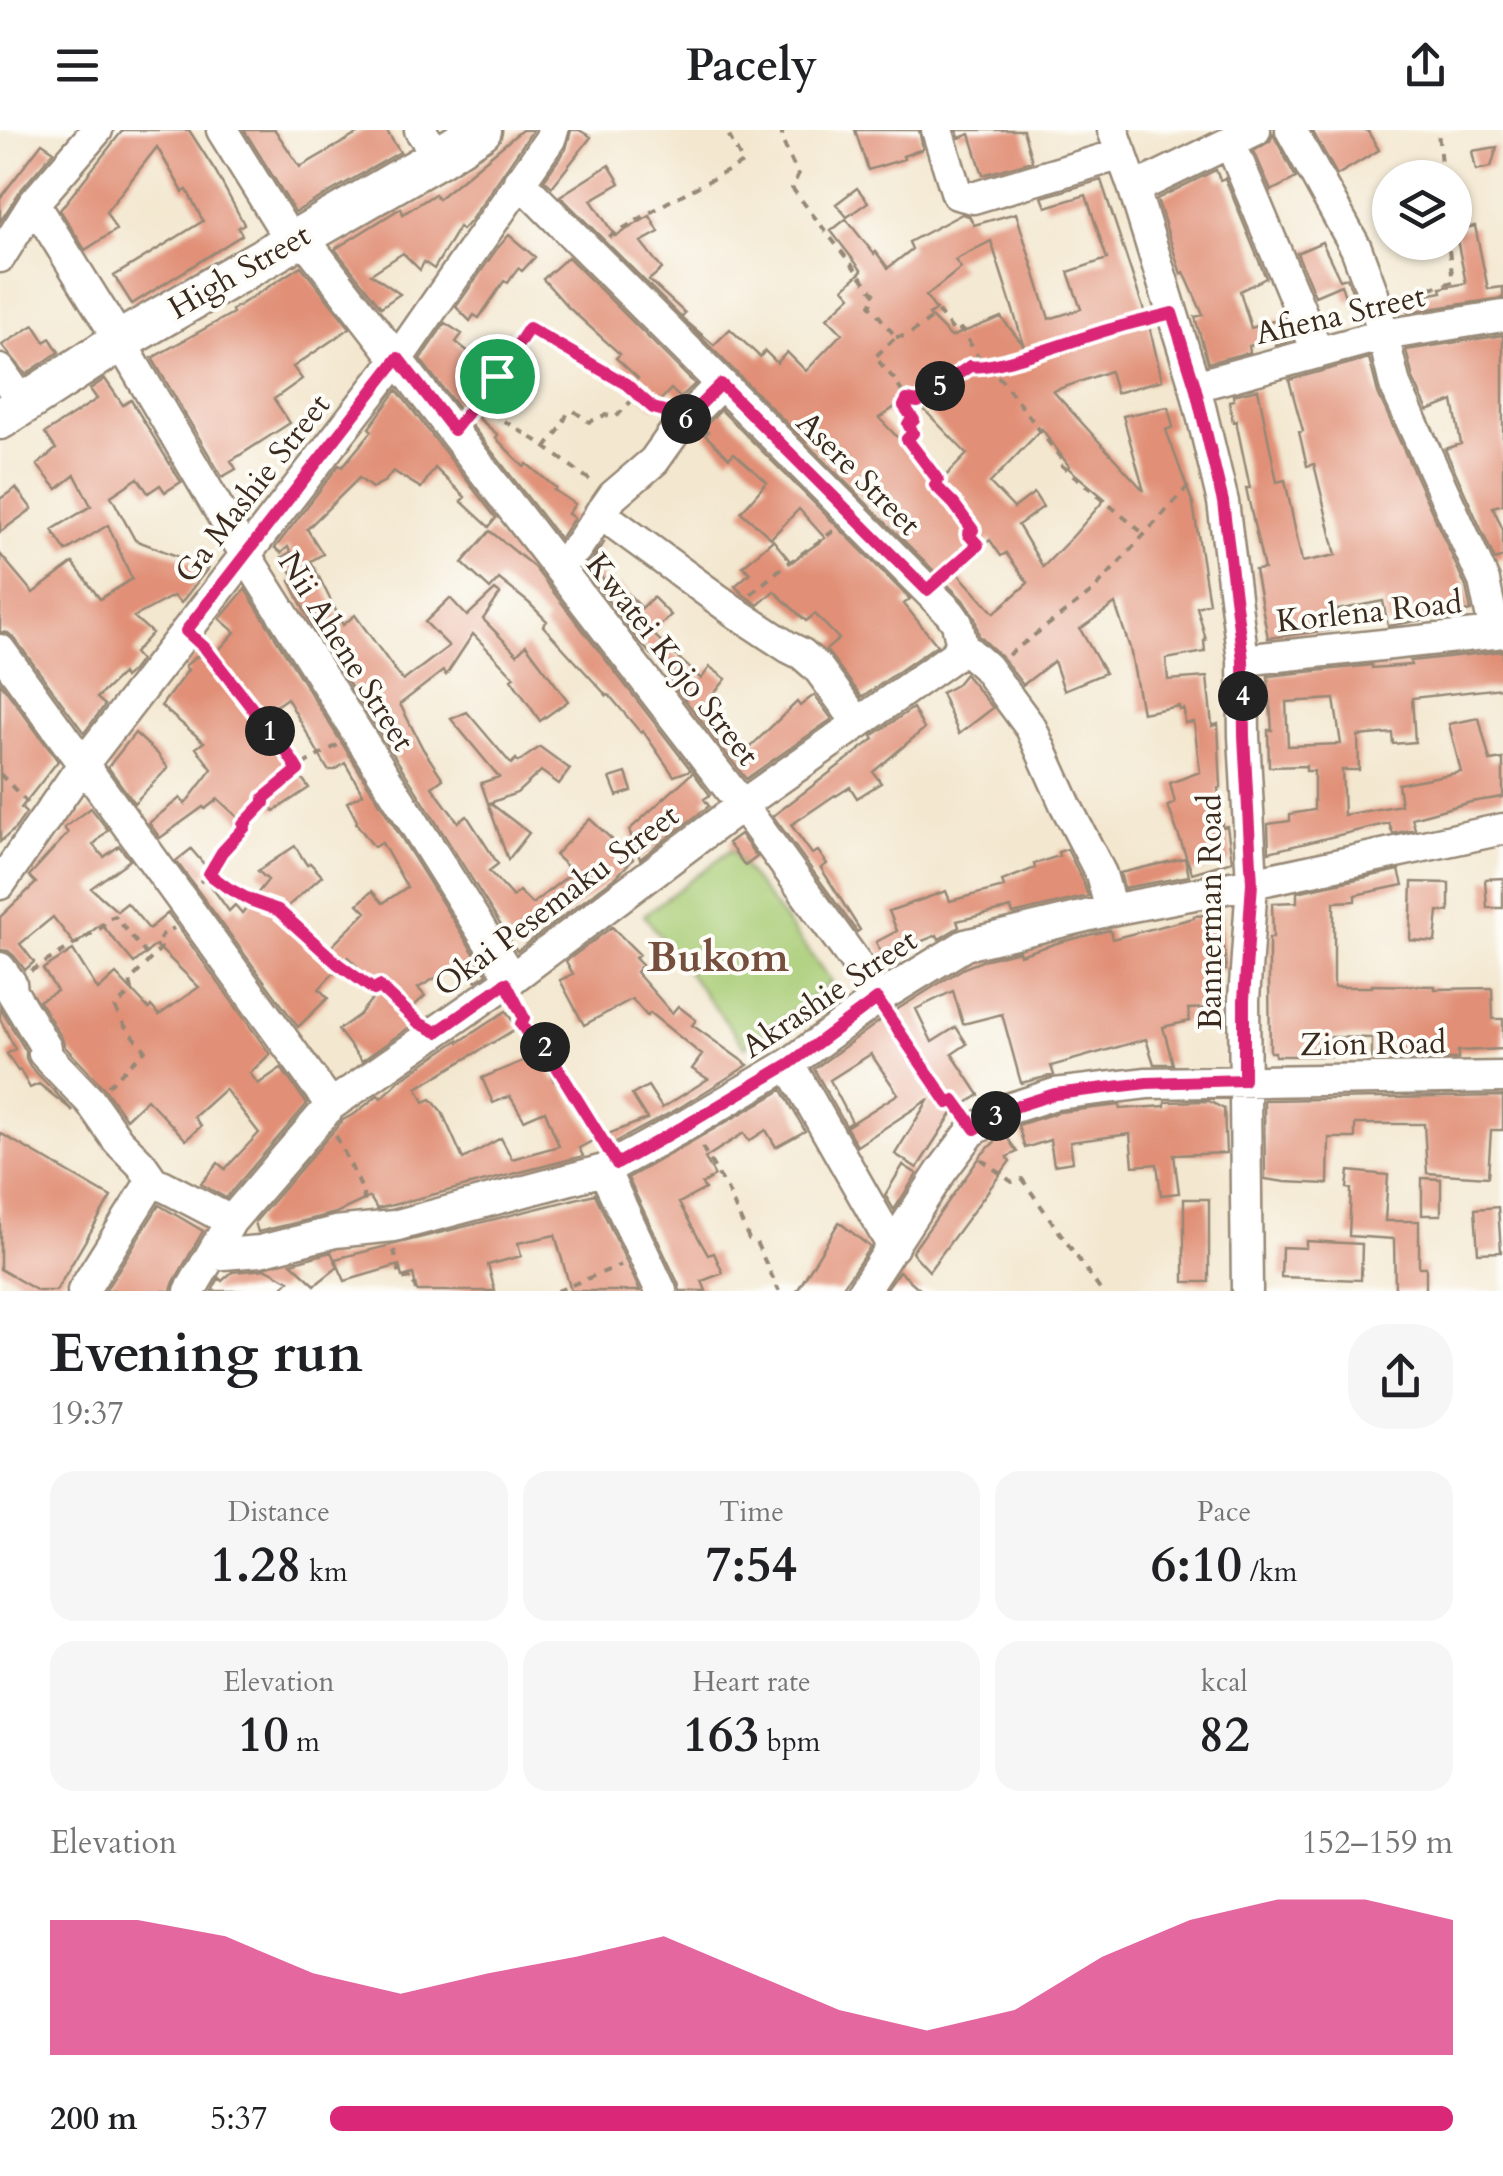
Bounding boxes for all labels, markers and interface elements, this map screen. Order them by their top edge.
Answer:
text: Pacely [686,35,817,96]
icon: menu [50,38,105,93]
icon: share [1398,38,1453,93]
map controls [1372,160,1472,260]
button: layers [1372,160,1472,260]
street label: High Street [161,214,318,330]
street label: Afiena Street [1251,274,1429,356]
pin [455,334,540,419]
icon: arrive [470,349,525,404]
pin: 5 [915,361,965,411]
text: 5 [933,367,947,405]
street label: Ga Mashie Street [165,385,341,592]
pin: 6 [661,394,711,444]
text: 6 [679,400,693,438]
street label: Asere Street [786,402,930,546]
street label: Nii Ahene Street [267,544,425,759]
street label: Kwatei Kojo Street [575,544,769,775]
street label: Korlena Road [1274,580,1464,644]
pin: 4 [1218,671,1268,721]
text: 4 [1236,677,1250,715]
pin: 1 [245,706,295,756]
text: 1 [263,712,277,750]
street label: Okai Pesemaku Street [425,794,688,1007]
street label: Bannerman Road [1189,794,1233,1030]
street label: Akrashie Street [733,919,926,1069]
district label: Bukom [647,929,789,986]
street label: Zion Road [1300,1021,1446,1067]
pin: 2 [520,1022,570,1072]
text: 2 [538,1028,552,1066]
pin: 3 [971,1091,1021,1141]
text: 3 [989,1097,1003,1135]
text: Evening run [50,1317,363,1391]
button: share [1348,1324,1453,1429]
text: 19:37 [50,1392,124,1436]
text: Distance [228,1493,330,1531]
text: Time [719,1493,784,1531]
text: Pace [1197,1493,1251,1531]
text: 1.28 [210,1531,301,1599]
text: 7:54 [706,1531,797,1599]
text: 6:10 [1151,1531,1242,1599]
text: km [301,1553,348,1591]
text: /km [1242,1553,1297,1591]
text: Elevation [223,1663,334,1701]
text: Heart rate [692,1663,811,1701]
text: kcal [1201,1663,1248,1701]
text: 10 [238,1701,289,1769]
text: 163 [683,1701,759,1769]
text: 82 [1199,1701,1250,1769]
text: m [289,1723,320,1761]
text: bpm [759,1723,820,1761]
text: Elevation [50,1821,177,1865]
text: 152–159 m [1301,1821,1453,1865]
text: 200 m [50,2097,137,2141]
text: 5:37 [210,2097,267,2141]

